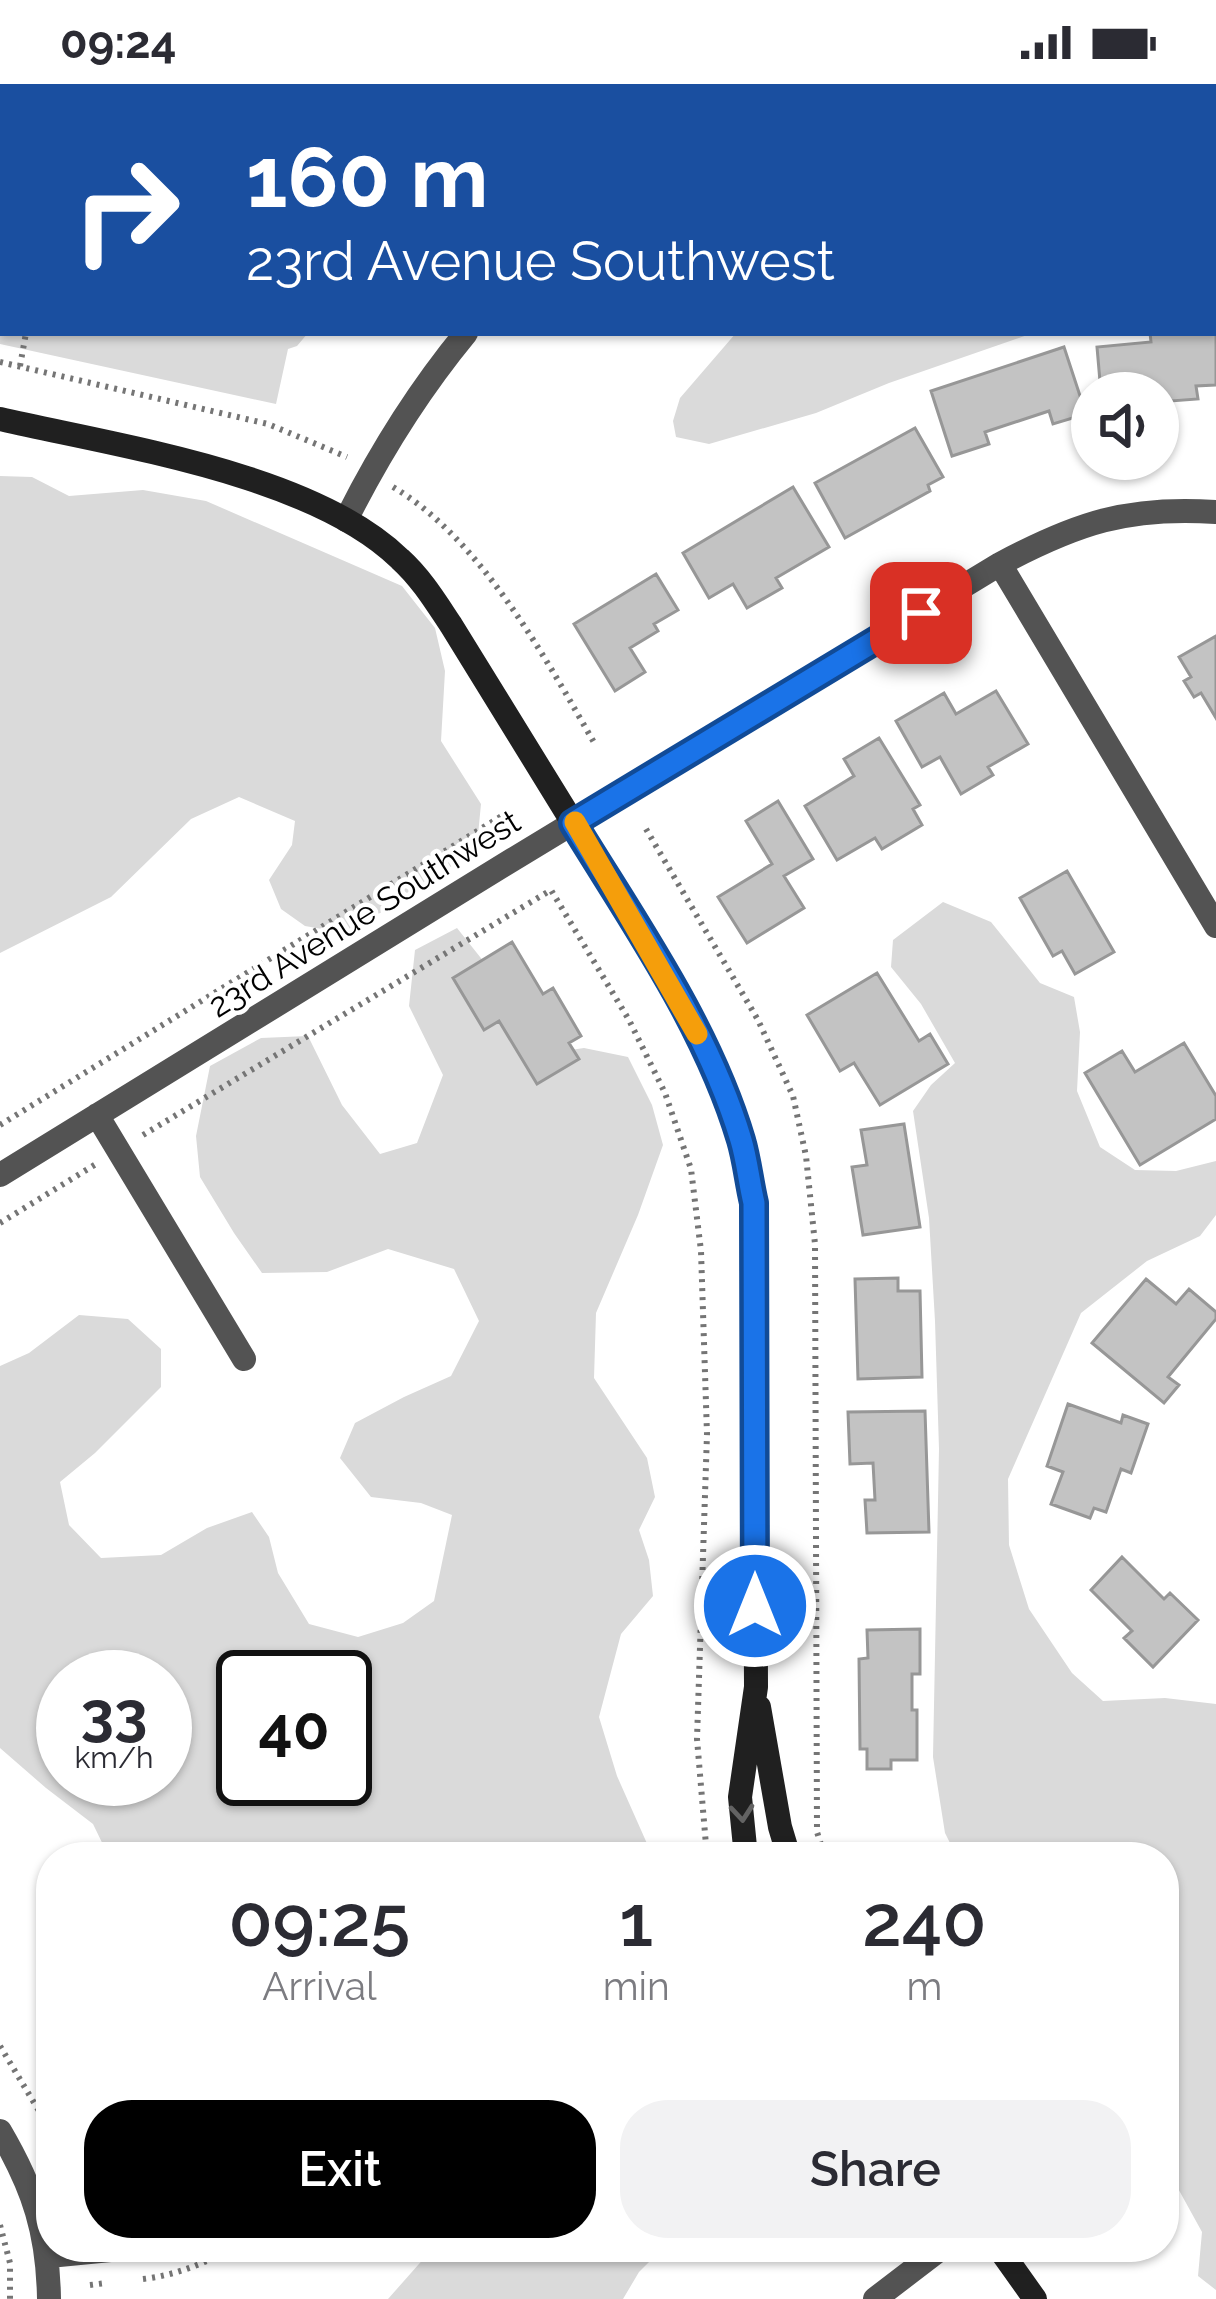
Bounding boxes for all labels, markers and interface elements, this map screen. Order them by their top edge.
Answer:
text: 09:24 [60,16,176,69]
text: 160 m [246,128,488,227]
icon: right [48,132,204,288]
text: 23rd Avenue Southwest [246,229,835,293]
map controls [1071,372,1179,480]
button: sound [1071,372,1179,480]
pin [870,562,972,664]
icon: arrive [888,580,954,646]
street label: 23rd Avenue Southwest [201,802,527,1025]
position arrow [692,1543,818,1669]
speed limit sign: 40 [216,1650,372,1806]
text: 33 [81,1678,147,1748]
text: km/h [74,1740,154,1775]
one-way arrow [729,1804,754,1823]
text: 09:25 [228,1878,410,1963]
text: 1 [619,1878,653,1963]
text: 240 [862,1878,987,1963]
text: Arrival [262,1963,377,2009]
text: min [603,1963,670,2009]
text: m [906,1963,942,2009]
button: Exit [84,2100,596,2238]
button: Share [620,2100,1131,2238]

